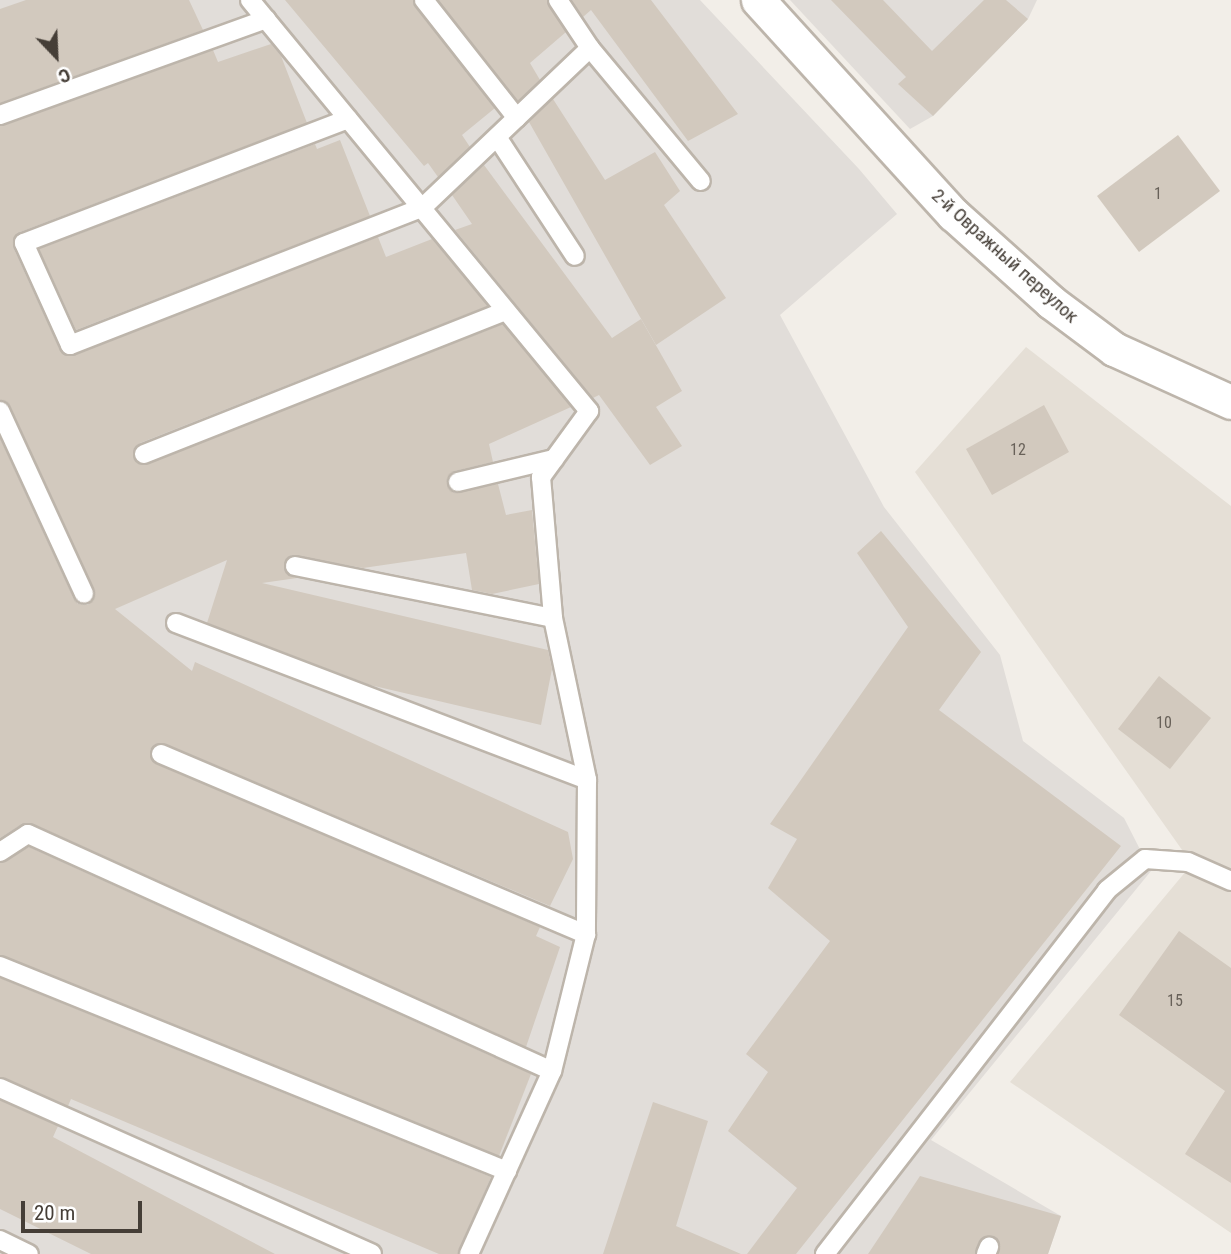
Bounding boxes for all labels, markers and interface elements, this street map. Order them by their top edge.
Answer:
north arrow [21,21,91,91]
text: С [55,63,74,88]
street label: 2-й Овражный переулок [927,184,1083,328]
house number: 1 [1154,184,1162,204]
house number: 12 [1010,440,1026,460]
house number: 10 [1156,713,1172,733]
house number: 15 [1167,991,1183,1011]
scale bar [24,1188,145,1232]
text: 20 m [34,1201,75,1225]

